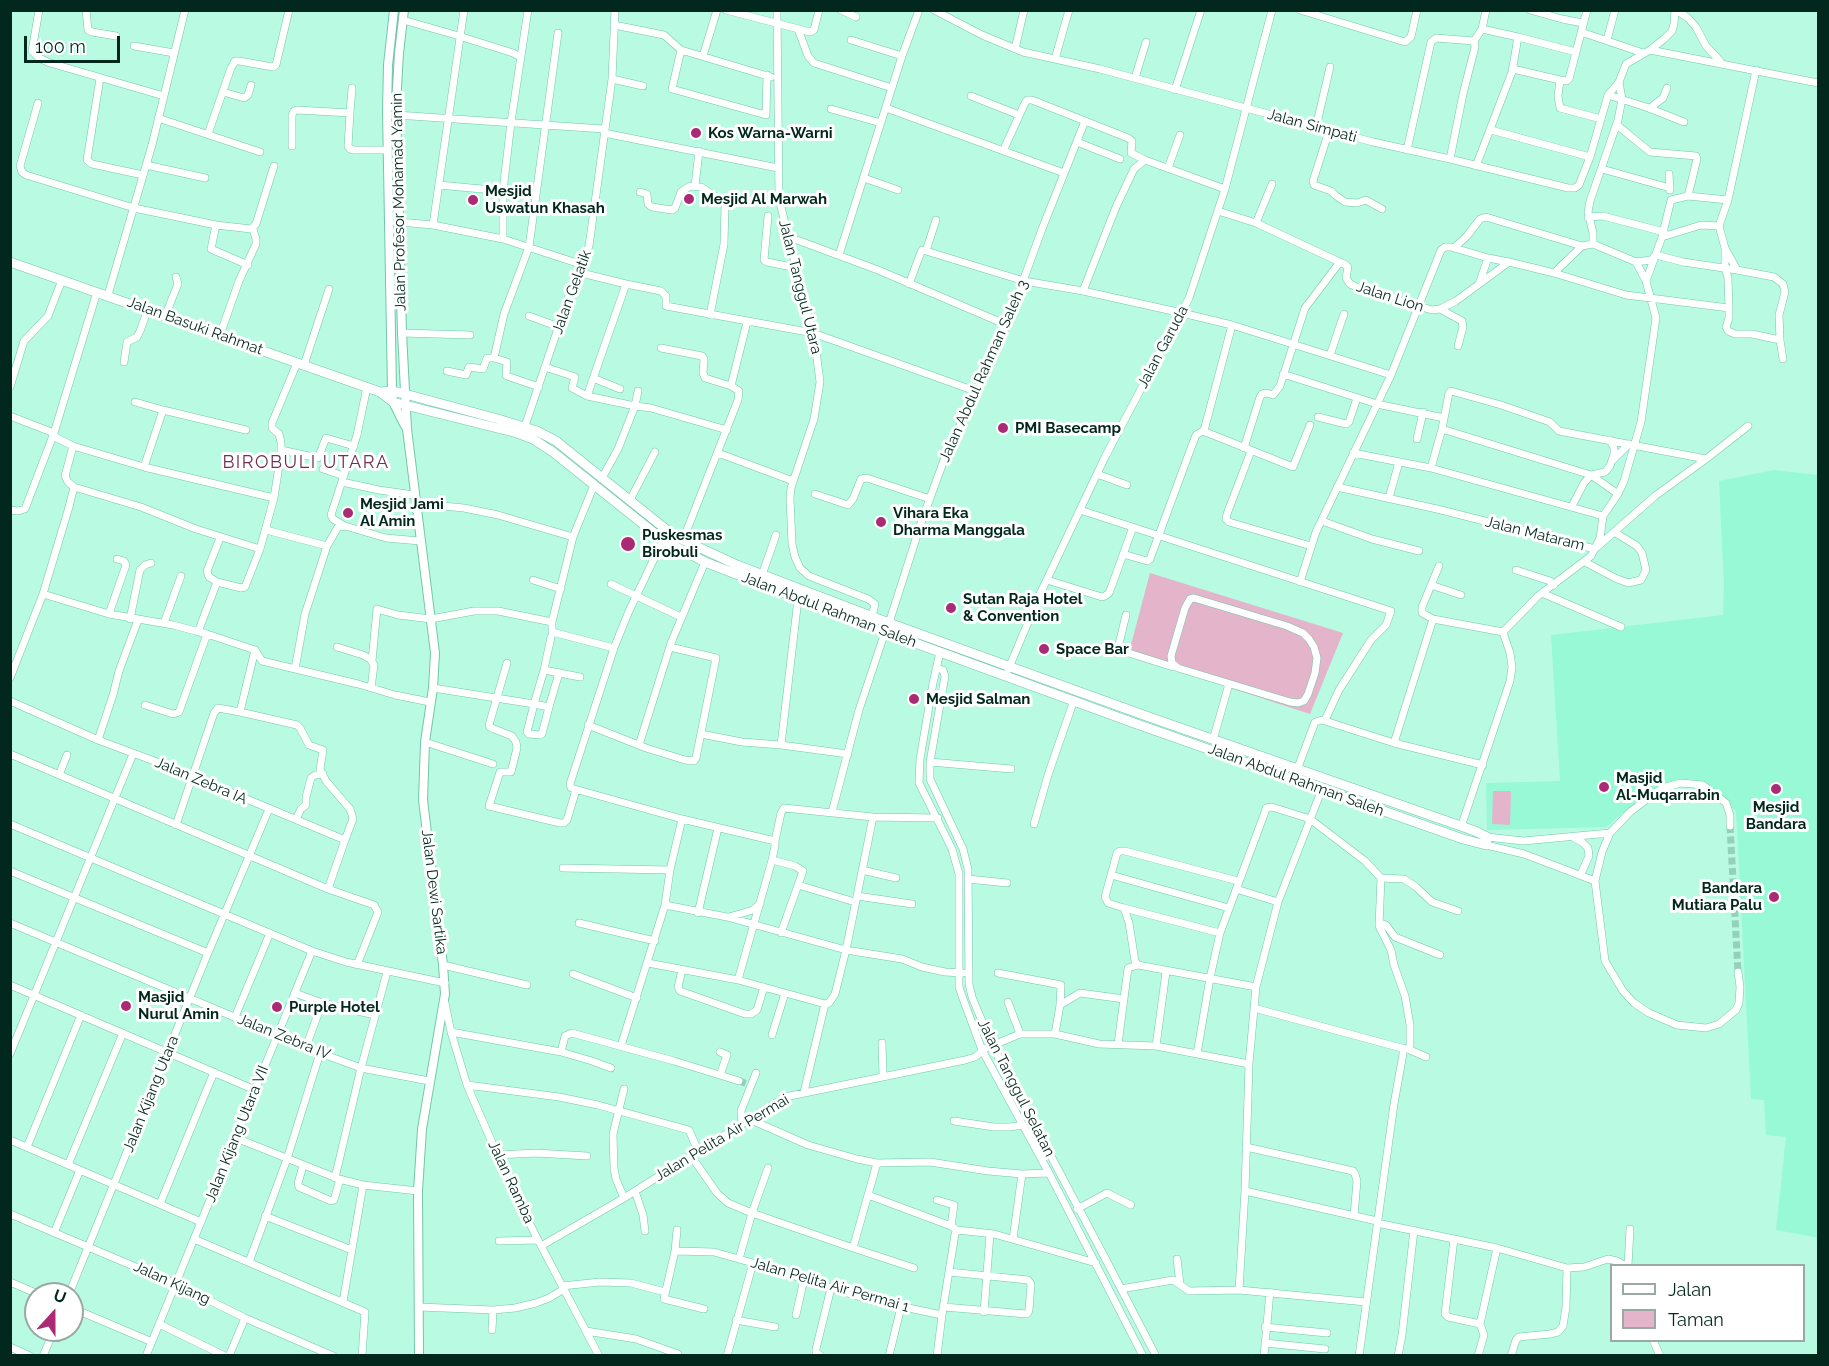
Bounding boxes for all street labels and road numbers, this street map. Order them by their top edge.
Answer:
street label: Jalan Profesor Mohamad Yamin [388,93,410,311]
street label: Jalan Simpati [1265,105,1359,147]
street label: Jalan Tanggul Utara [775,218,825,356]
street label: Jalan Gelatik [548,248,596,336]
street label: Jalan Abdul Rahman Saleh 3 [936,277,1032,465]
street label: Jalan Lion [1354,278,1426,316]
street label: Jalan Basuki Rahmat [125,293,265,359]
street label: Jalan Garuda [1134,303,1192,391]
street label: Jalan Mataram [1483,513,1587,555]
street label: Jalan Abdul Rahman Saleh [739,568,919,652]
street label: Jalan Abdul Rahman Saleh [1206,740,1386,820]
street label: Jalan Zebra IA [152,753,250,809]
street label: Jalan Dewi Sartika [417,829,451,955]
street label: Jalan Zebra IV [235,1010,333,1064]
street label: Jalan Tanggul Selatan [973,1016,1059,1160]
street label: Jalan Kijang Utara [119,1033,183,1155]
street label: Jalan Kijang Utara VII [201,1063,273,1205]
street label: Jalan Pelita Air Permai [652,1091,792,1185]
street label: Jalan Ramba [484,1138,538,1226]
street label: Jalan Pelita Air Permai 1 [749,1254,911,1316]
street label: Jalan Kijang [131,1257,213,1309]

